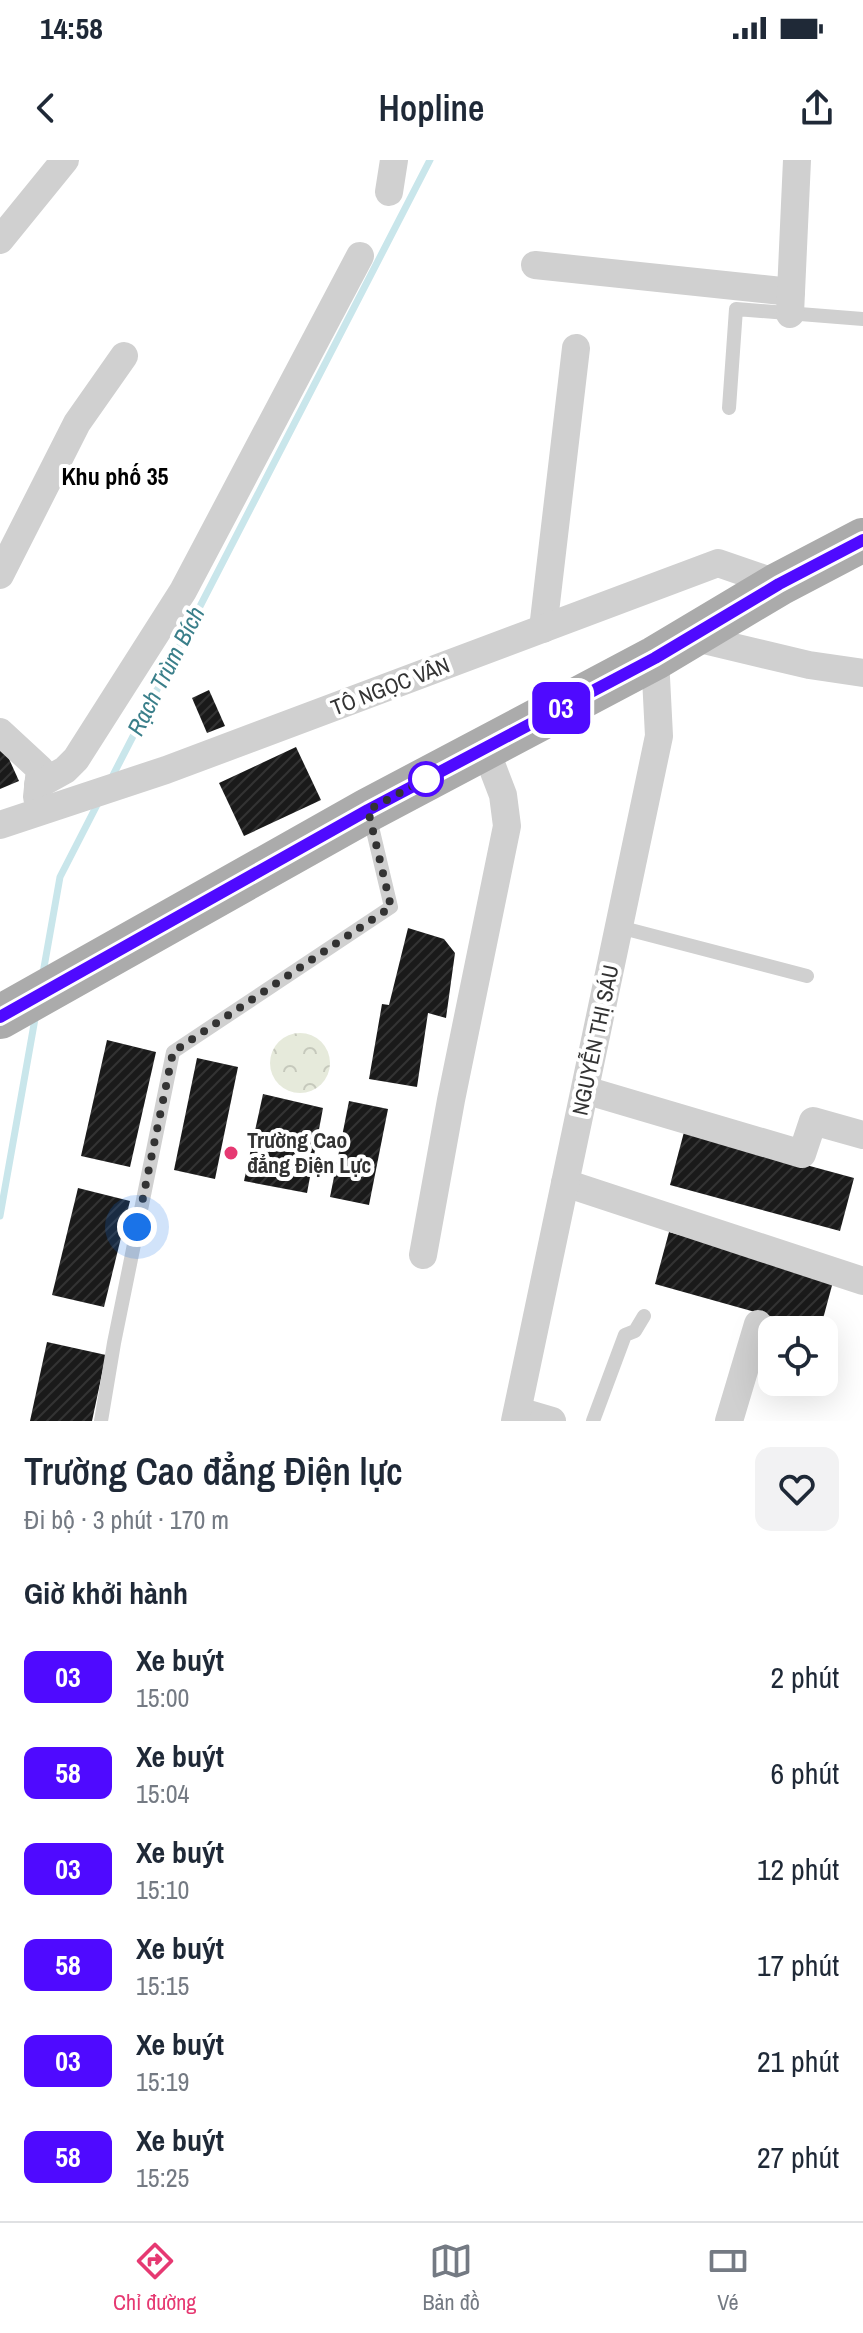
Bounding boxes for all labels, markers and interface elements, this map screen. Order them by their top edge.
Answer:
text: 14:58 [40,8,103,48]
text: Hopline [378,84,485,132]
icon: back [24,86,68,130]
icon: share [795,86,839,130]
district label: Khu phố 35 [61,460,169,492]
water label: Rạch Trùm Bích [119,601,211,741]
street label: TÔ NGỌC VÂN [326,650,454,722]
line badge: 03 [525,682,597,734]
text: 03 [548,689,574,727]
unlabelled marker [409,762,443,796]
street label: NGUYỄN THỊ SÁU [564,962,626,1118]
place label: Trường Cao đẳng Điện Lực [247,1125,371,1180]
marker: Trường Cao đẳng Điện Lực [222,1144,240,1162]
your location [117,1207,157,1247]
map controls [758,1316,838,1396]
button: locate [758,1316,838,1396]
text: Trường Cao đẳng Điện lực [24,1446,403,1497]
button: heart [755,1447,839,1531]
text: Đi bộ · 3 phút · 170 m [24,1502,229,1537]
text: Giờ khởi hành [24,1573,188,1613]
text: Xe buýt [136,1640,224,1680]
text: 2 phút [771,1657,839,1697]
text: 03 [55,1658,81,1696]
text: 15:00 [136,1680,189,1715]
text: Xe buýt [136,1736,224,1776]
text: 6 phút [771,1753,839,1793]
text: 58 [55,1754,81,1792]
text: 15:04 [136,1776,189,1811]
text: Xe buýt [136,1832,224,1872]
text: 12 phút [757,1849,839,1889]
text: 03 [55,1850,81,1888]
text: 15:10 [136,1872,189,1907]
text: Xe buýt [136,1928,224,1968]
text: 17 phút [757,1945,839,1985]
text: 58 [55,1946,81,1984]
text: 15:15 [136,1968,189,2003]
text: Xe buýt [136,2024,224,2064]
text: 21 phút [757,2041,839,2081]
text: 03 [55,2042,81,2080]
text: 15:19 [136,2064,189,2099]
text: Xe buýt [136,2120,224,2160]
text: 27 phút [757,2137,839,2177]
text: 58 [55,2138,81,2176]
text: 15:25 [136,2160,189,2195]
tab: Chỉ đường [113,2239,196,2317]
tab: Bản đồ [423,2239,480,2317]
tab: Vé [706,2239,750,2317]

